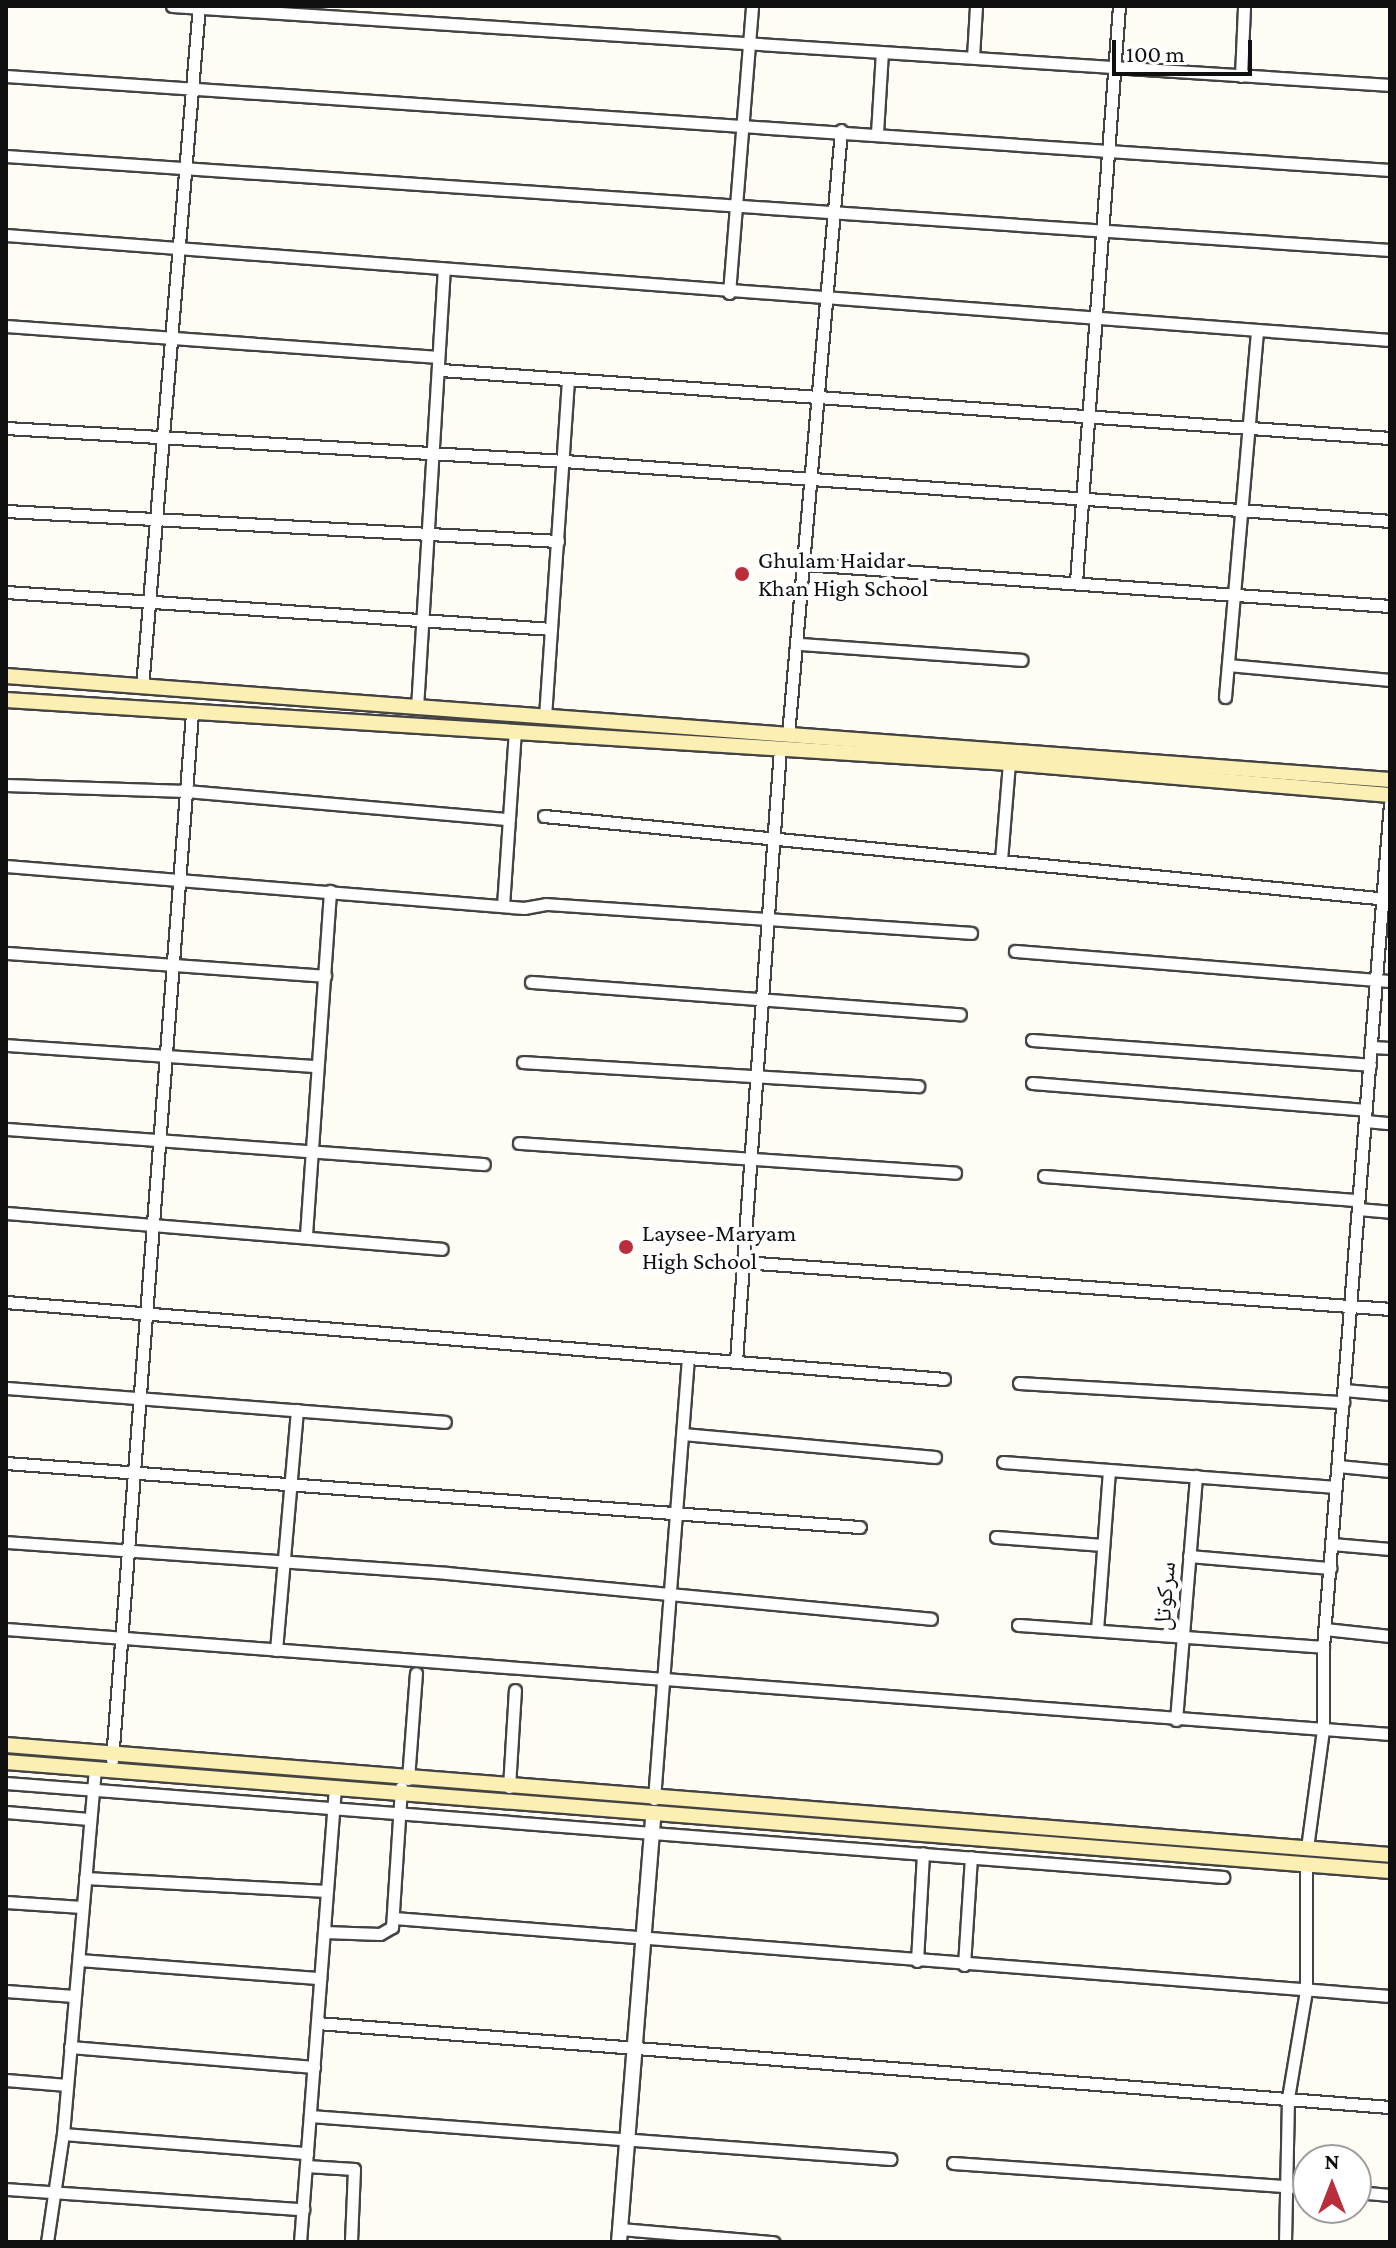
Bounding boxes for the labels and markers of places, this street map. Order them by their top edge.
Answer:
place label: Ghulam Haidar Khan High School [758,546,928,602]
marker: Ghulam Haidar Khan High School [733,565,751,583]
place label: Laysee-Maryam High School [642,1219,796,1275]
marker: Laysee-Maryam High School [617,1238,635,1256]

